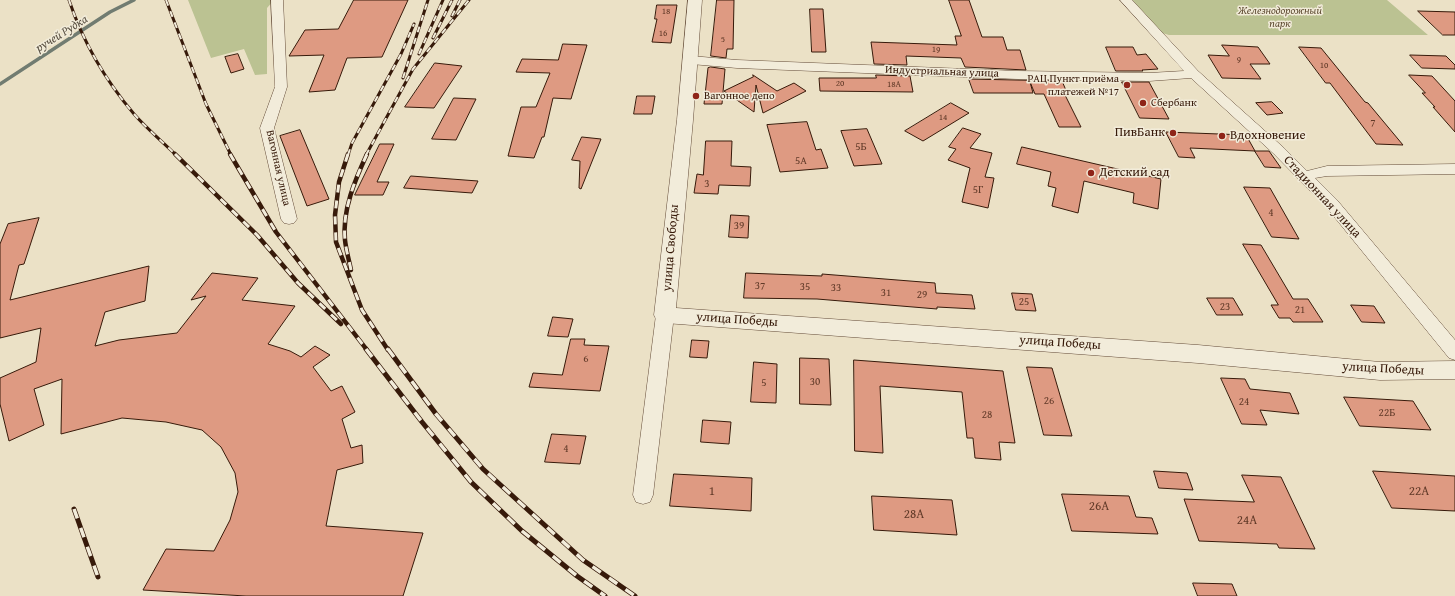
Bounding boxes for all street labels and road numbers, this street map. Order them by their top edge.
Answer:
street label: Индустриальная улица [885,63,999,81]
street label: Вагонная улица [263,129,293,207]
street label: Стадионная улица [1280,153,1364,241]
street label: улица Свободы [659,204,683,292]
street label: улица Победы [696,309,778,331]
street label: улица Победы [1019,332,1101,354]
street label: улица Победы [1342,359,1424,379]

